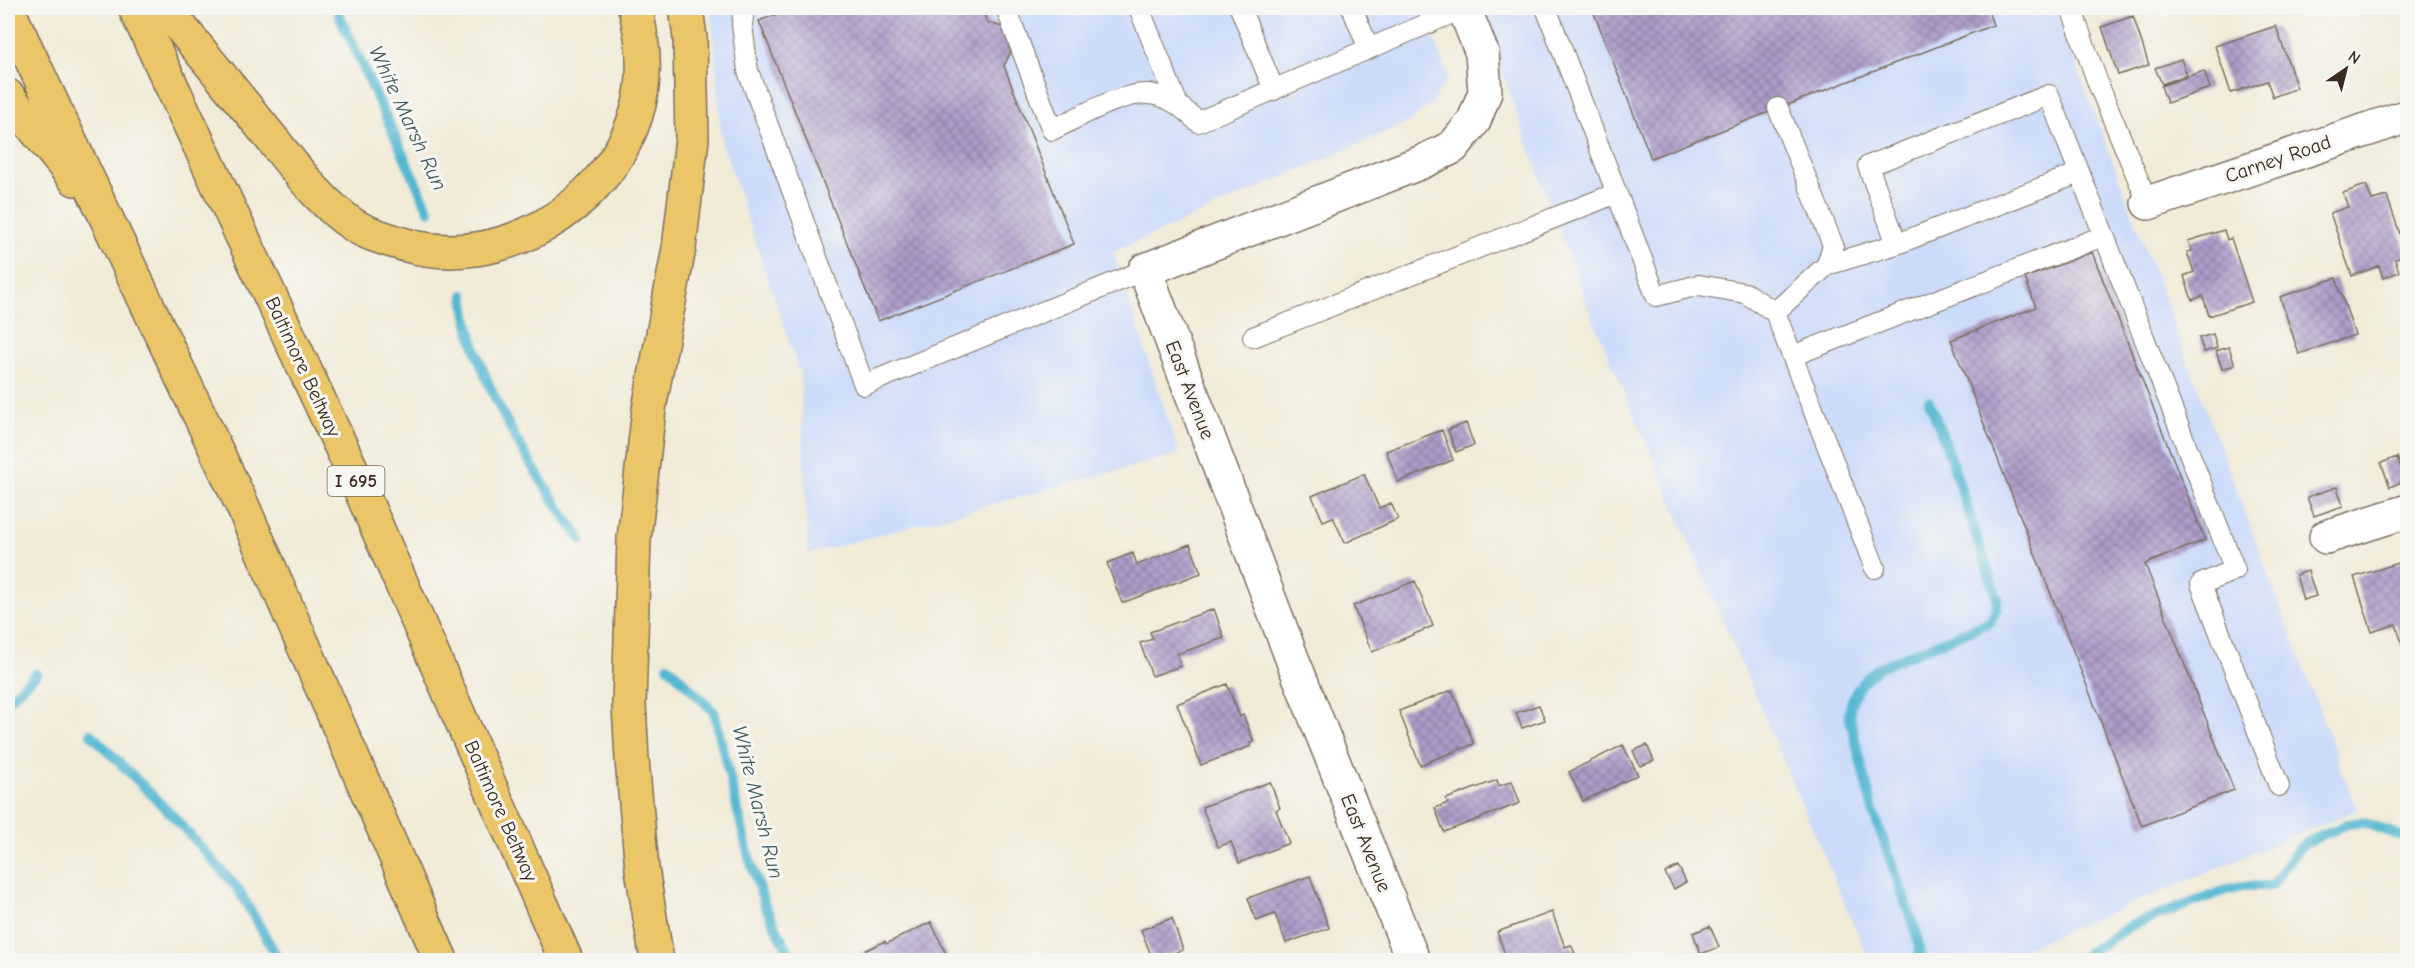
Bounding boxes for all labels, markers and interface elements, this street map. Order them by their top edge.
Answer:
north arrow [2316,39,2376,99]
water label: White Marsh Run [364,42,452,194]
text: N [2345,47,2363,68]
street label: Carney Road [2222,130,2334,188]
street label: Baltimore Beltway [260,293,346,441]
street label: East Avenue [1161,337,1219,443]
road number: I 695 [328,466,385,496]
water label: White Marsh Run [727,723,789,881]
street label: Baltimore Beltway [460,737,542,885]
street label: East Avenue [1336,790,1396,896]

